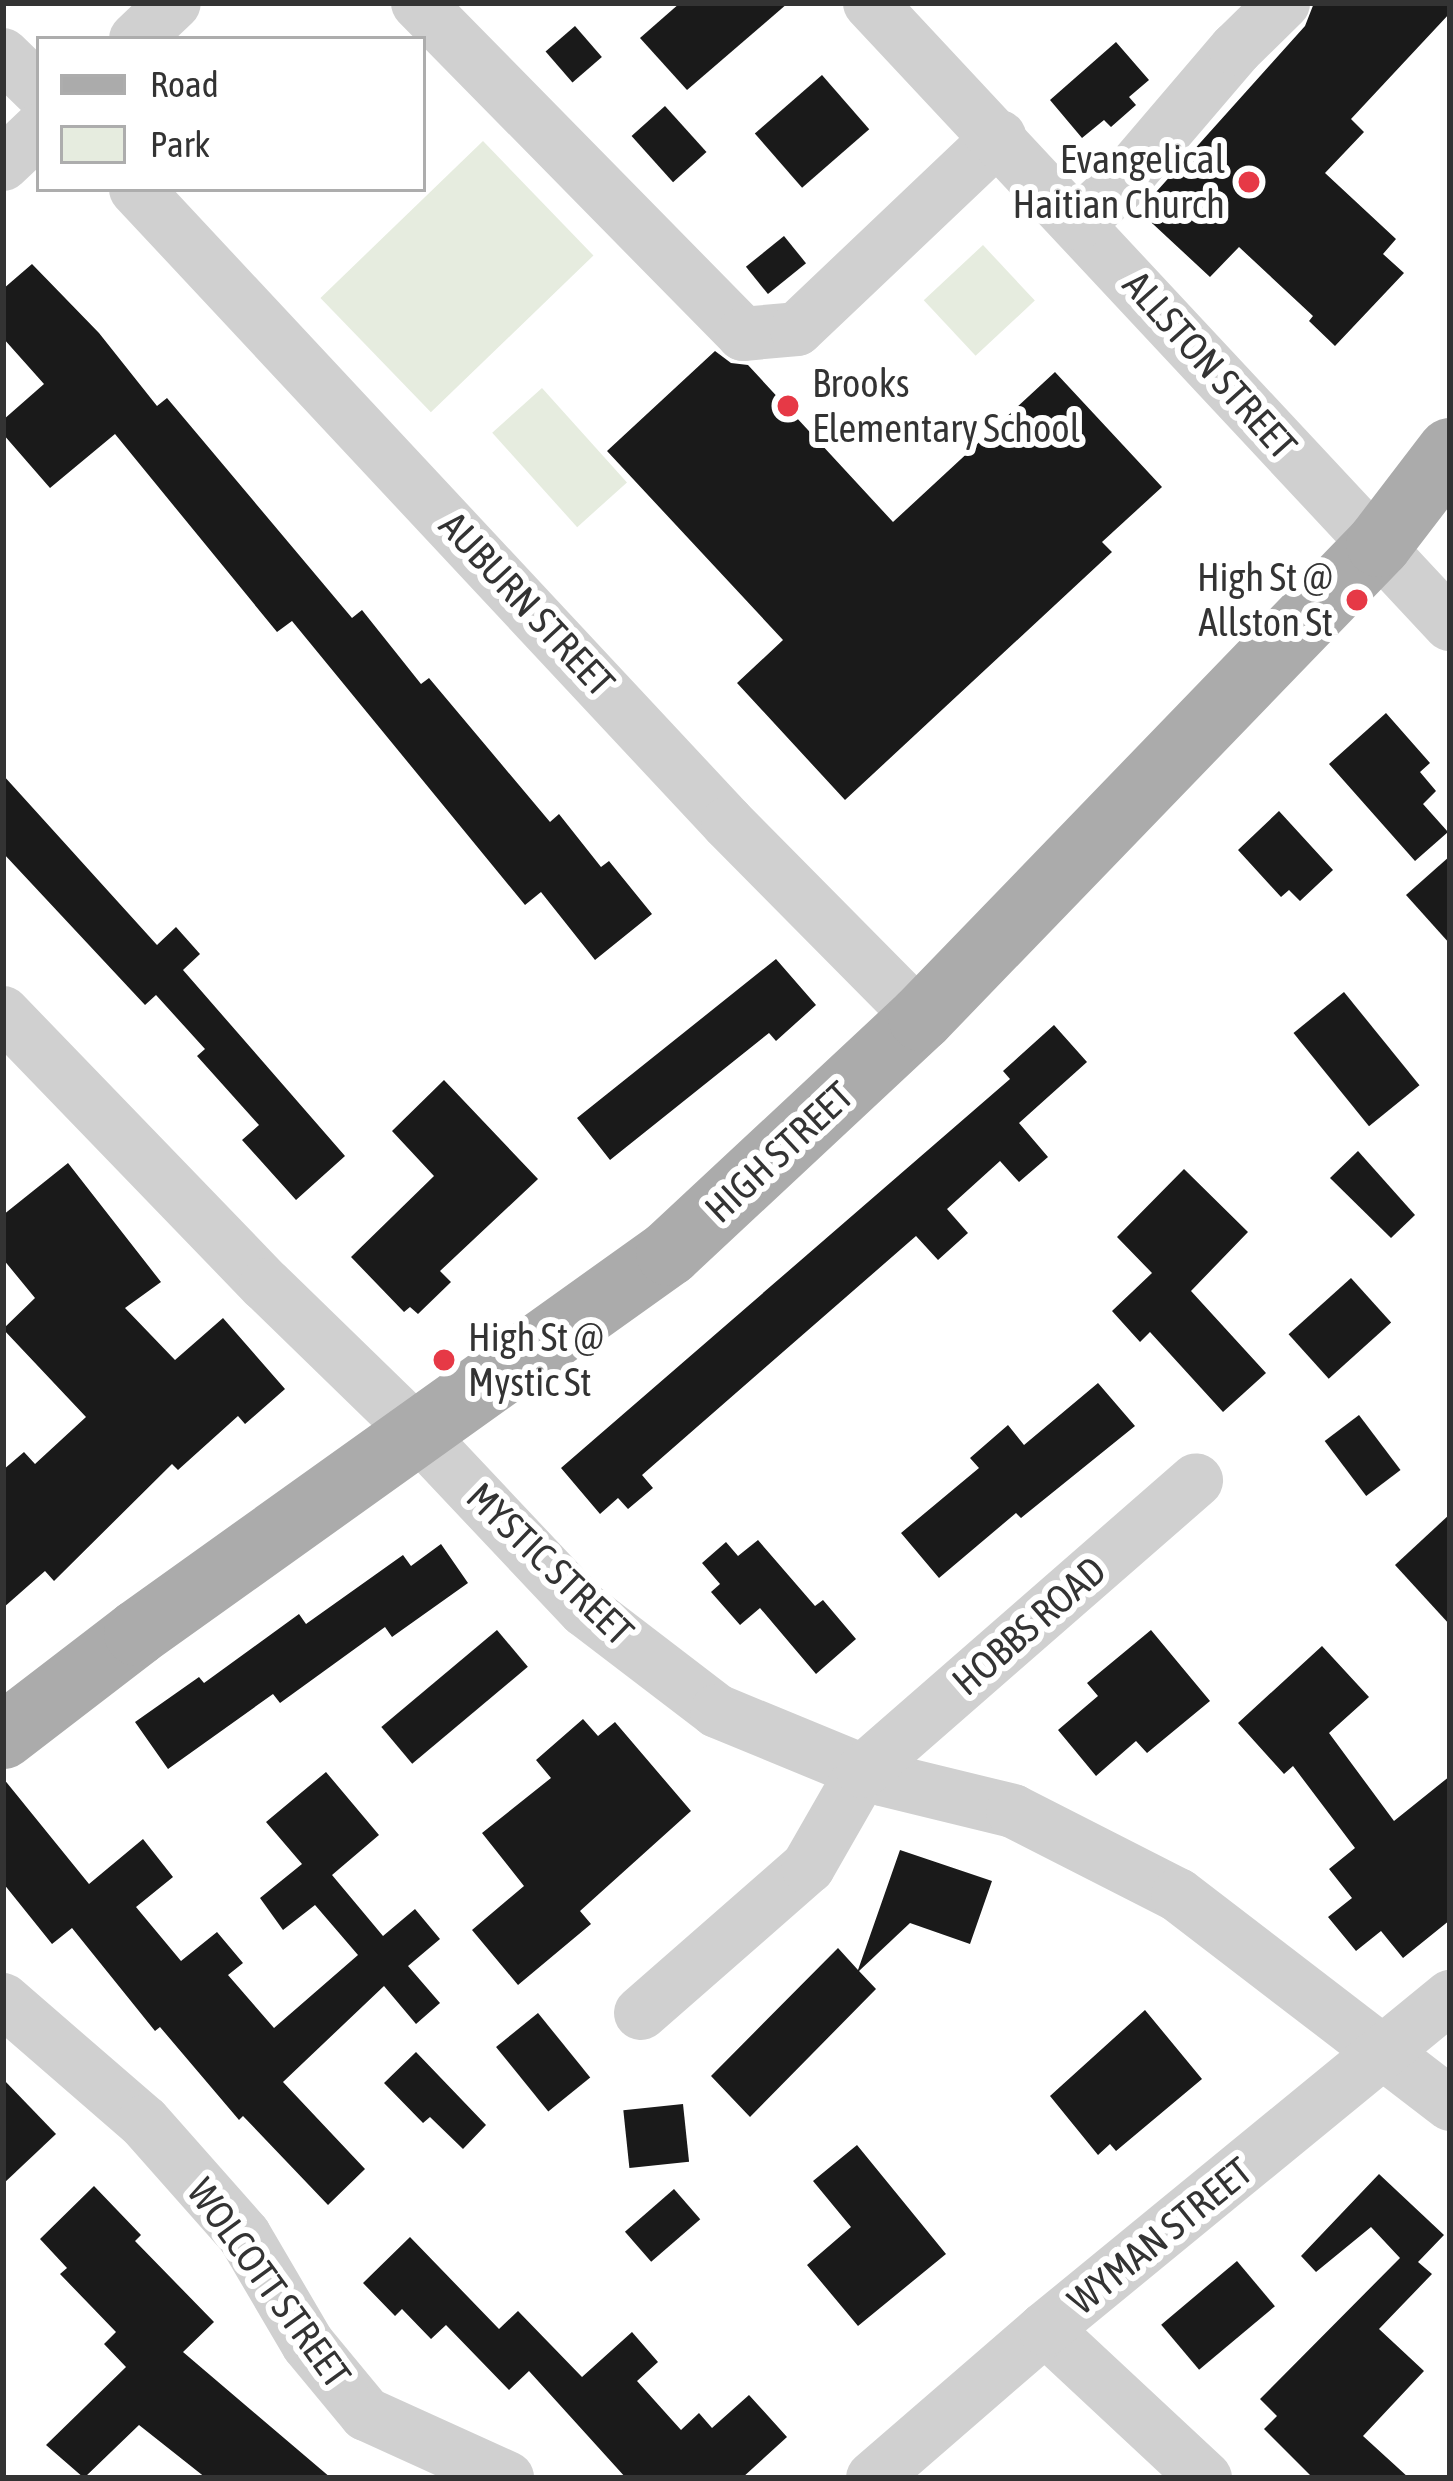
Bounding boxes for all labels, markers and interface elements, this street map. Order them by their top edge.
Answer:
legend [36,36,426,192]
text: Road [150,63,219,105]
text: Park [150,123,210,165]
place label: Evangelical Haitian Church [1012,137,1225,228]
marker: Evangelical Haitian Church [1236,169,1262,195]
street label: ALLSTON STREET [1113,261,1307,469]
place label: Brooks Elementary School [812,361,1080,452]
marker: Brooks Elementary School [775,393,801,419]
street label: AUBURN STREET [430,502,624,706]
place label: High St @ Allston St [1197,555,1333,646]
marker: High St @ Allston St [1344,587,1370,613]
street label: HIGH STREET [696,1072,862,1232]
place label: High St @ Mystic St [468,1315,604,1406]
marker: High St @ Mystic St [431,1347,457,1373]
street label: MYSTIC STREET [457,1473,643,1655]
street label: HOBBS ROAD [943,1547,1115,1705]
street label: WYMAN STREET [1059,2148,1261,2324]
street label: WOLCOTT STREET [178,2169,360,2397]

